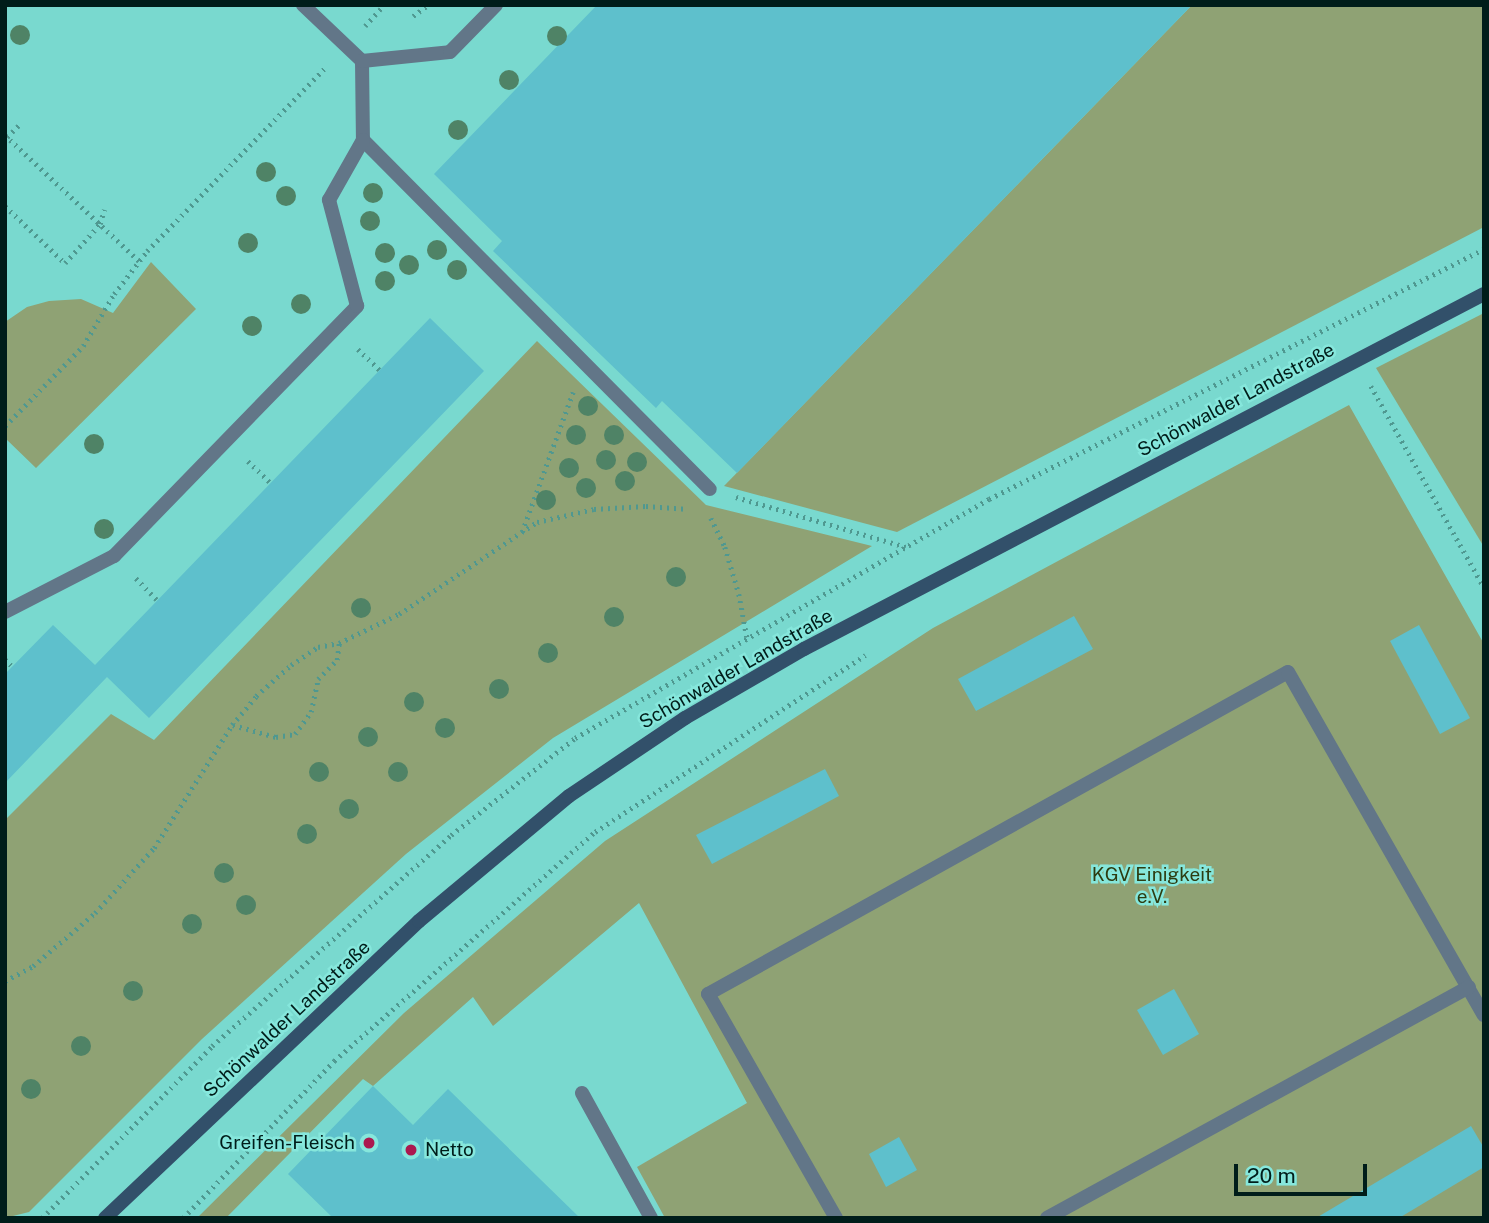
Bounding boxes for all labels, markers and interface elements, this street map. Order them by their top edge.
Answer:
street label: Schönwalder Landstraße [1134,338,1338,462]
street label: Schönwalder Landstraße [635,604,837,734]
park label: KGV Einigkeit e.V. [1092,864,1212,908]
street label: Schönwalder Landstraße [199,936,375,1102]
place label: Greifen-Fleisch [219,1132,355,1154]
marker: Greifen-Fleisch [361,1135,377,1151]
place label: Netto [425,1139,474,1161]
marker: Netto [403,1142,419,1158]
scale bar [1237,1150,1370,1194]
text: 20 m [1247,1163,1296,1188]

